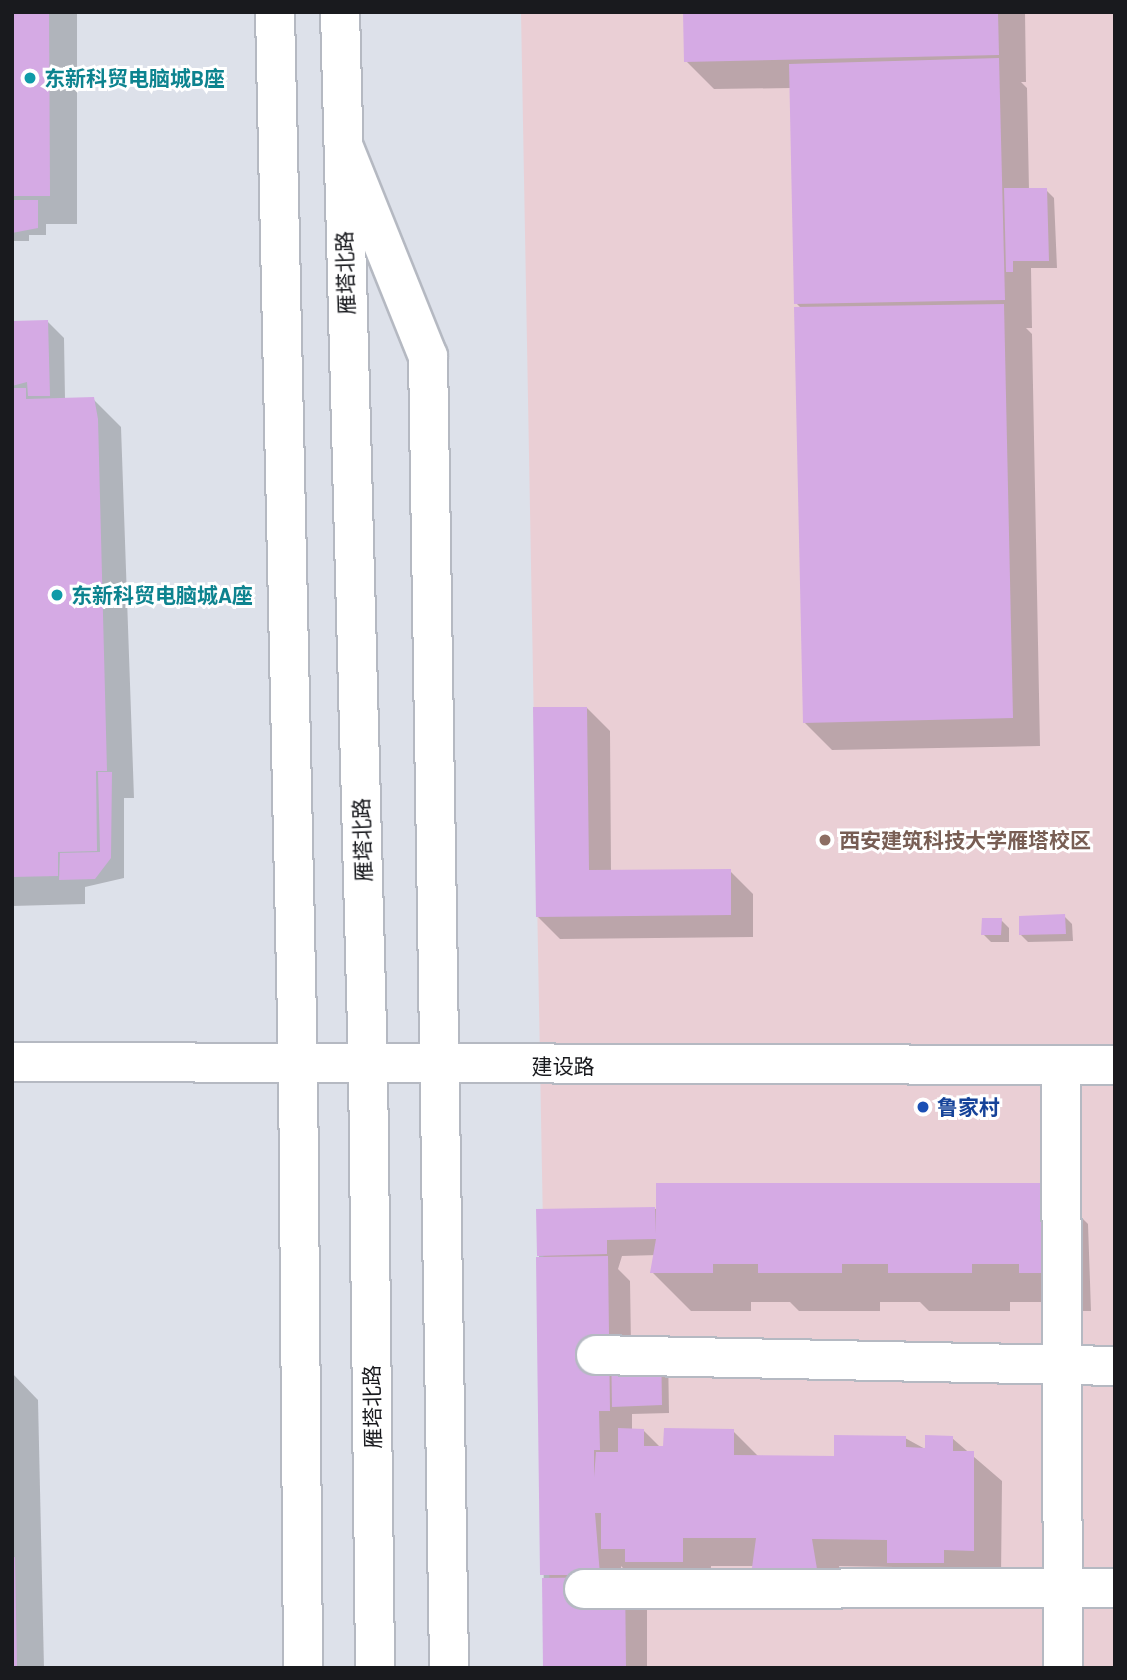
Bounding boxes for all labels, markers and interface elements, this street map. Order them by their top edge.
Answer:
place label: 东新科贸电脑城B座 [44,65,225,91]
marker: 东新科贸电脑城B座 [22,70,38,86]
street label: 雁塔北路 [331,231,359,315]
place label: 东新科贸电脑城A座 [71,582,253,608]
marker: 东新科贸电脑城A座 [49,587,65,603]
street label: 雁塔北路 [348,798,376,882]
place label: 西安建筑科技大学雁塔校区 [839,827,1091,853]
marker: 西安建筑科技大学雁塔校区 [817,832,833,848]
street label: 建设路 [532,1053,594,1079]
place label: 鲁家村 [937,1094,1000,1120]
marker: 鲁家村 [915,1099,931,1115]
street label: 雁塔北路 [359,1365,385,1449]

